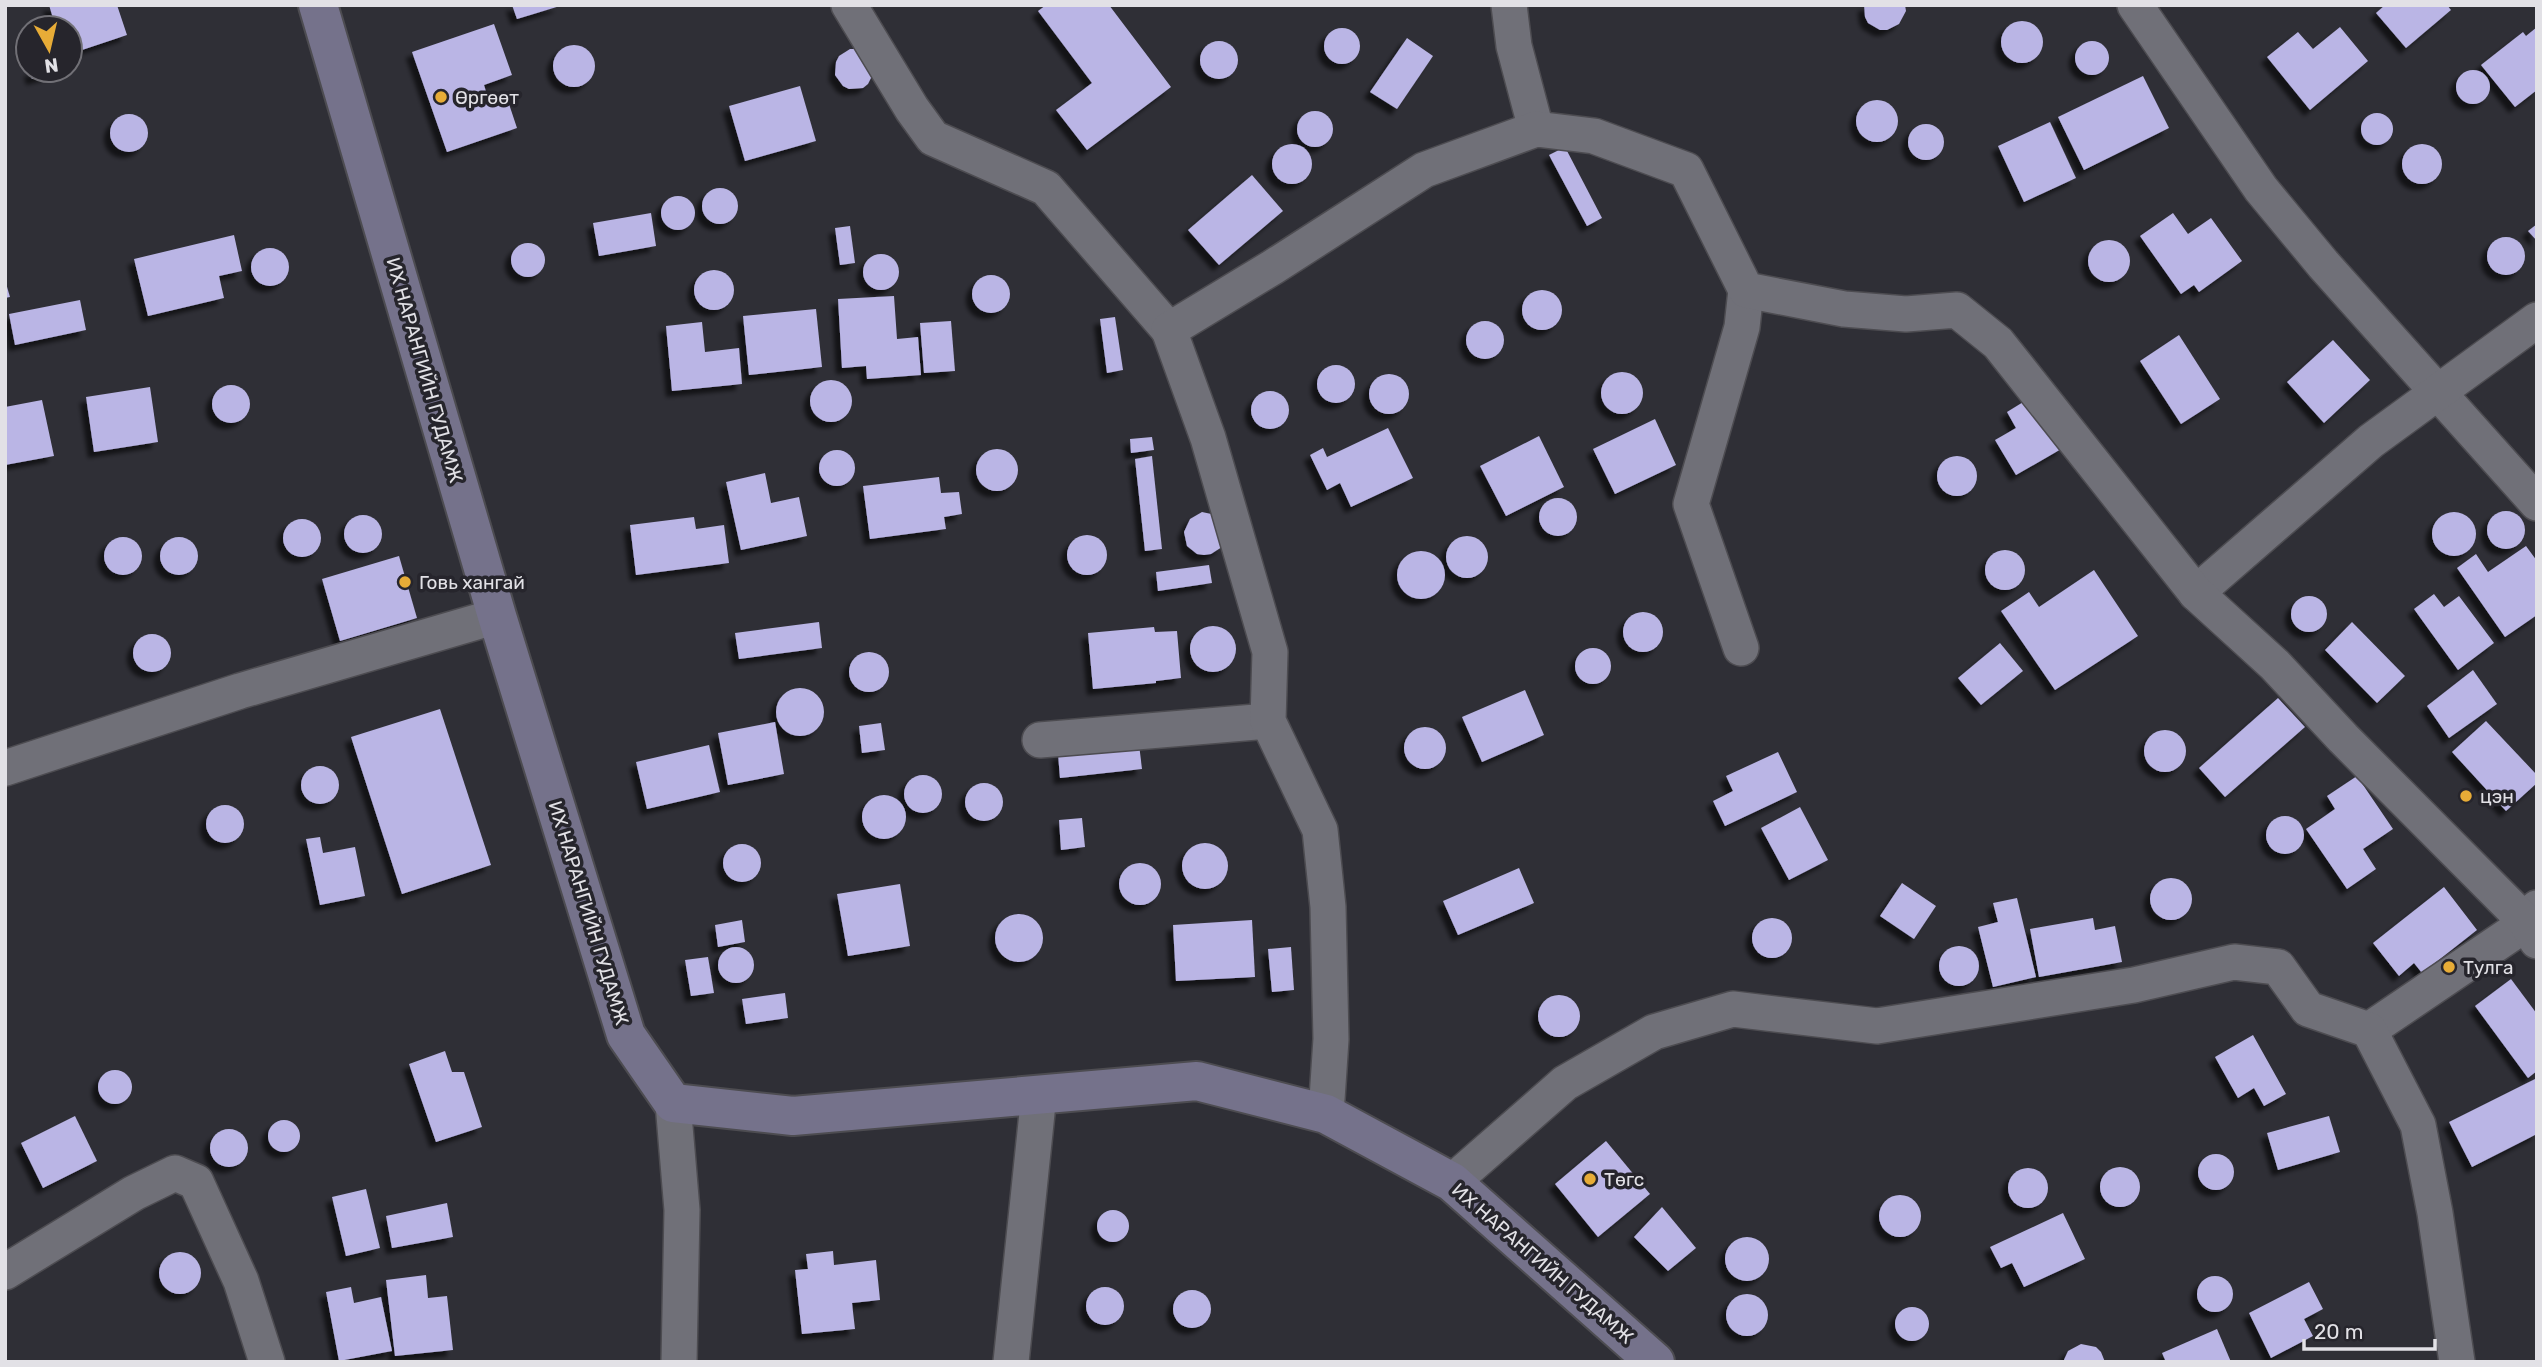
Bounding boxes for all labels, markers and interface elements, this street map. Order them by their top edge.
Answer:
north arrow [14,14,84,84]
text: N [43,53,60,78]
place label: Өргөөт [455,86,519,109]
marker: Өргөөт [433,89,449,105]
street label: ИХ НАРАНГИЙН ГУДАМЖ [381,255,468,486]
place label: Говь хангай [419,571,525,594]
marker: Говь хангай [397,574,413,590]
place label: цэн [2480,785,2514,808]
marker: цэн [2458,788,2474,804]
street label: ИХ НАРАНГИЙН ГУДАМЖ [543,798,634,1028]
place label: Тулга [2463,956,2514,979]
marker: Тулга [2441,959,2457,975]
place label: Төгс [1604,1168,1644,1191]
marker: Төгс [1582,1171,1598,1187]
street label: ИХ НАРАНГИЙН ГУДАМЖ [1447,1178,1638,1349]
scale bar [2304,1308,2435,1352]
text: 20 m [2314,1319,2363,1344]

